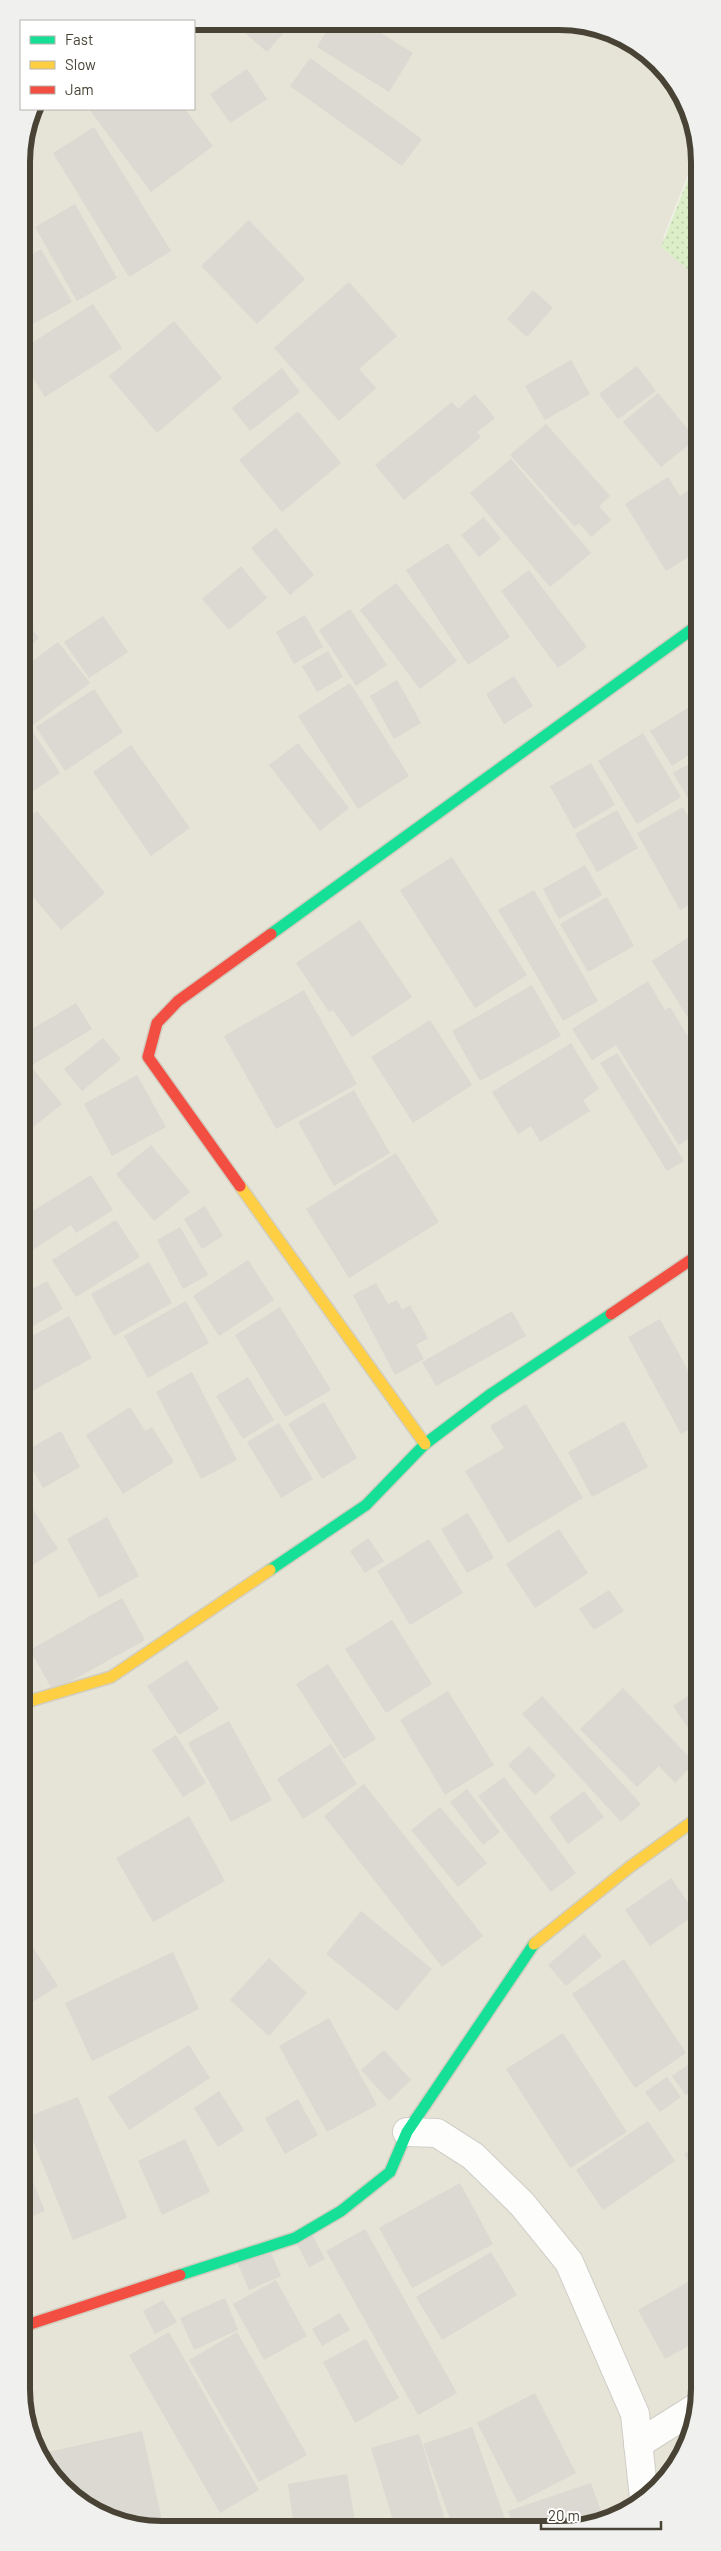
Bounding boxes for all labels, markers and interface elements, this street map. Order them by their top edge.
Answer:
legend [20,20,195,110]
text: Fast [65,30,93,48]
text: Slow [65,55,96,73]
text: Jam [65,80,94,98]
scale bar [541,2498,661,2530]
text: 20 m [548,2506,580,2524]

